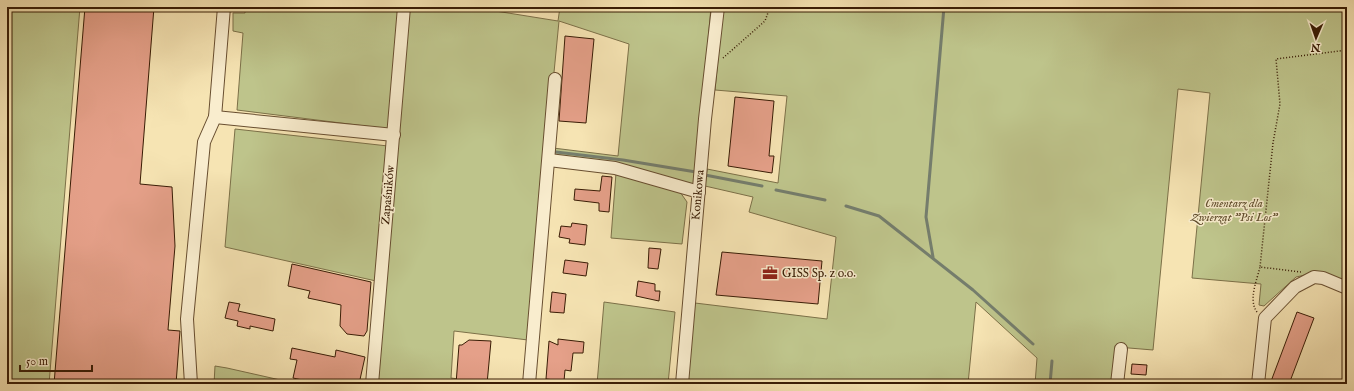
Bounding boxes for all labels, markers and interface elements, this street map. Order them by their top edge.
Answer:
north arrow [1296,18,1336,58]
text: N [1310,40,1322,54]
street label: Zapaśników [378,164,399,225]
street label: Konikowa [688,168,708,221]
park label: Cmentarz dla Zwierząt "Psi Los" [1190,196,1278,226]
office icon: GISS Sp. z o.o. [761,264,779,282]
place label: GISS Sp. z o.o. [782,266,856,282]
scale bar [20,347,92,373]
text: 50 m [26,354,48,369]

